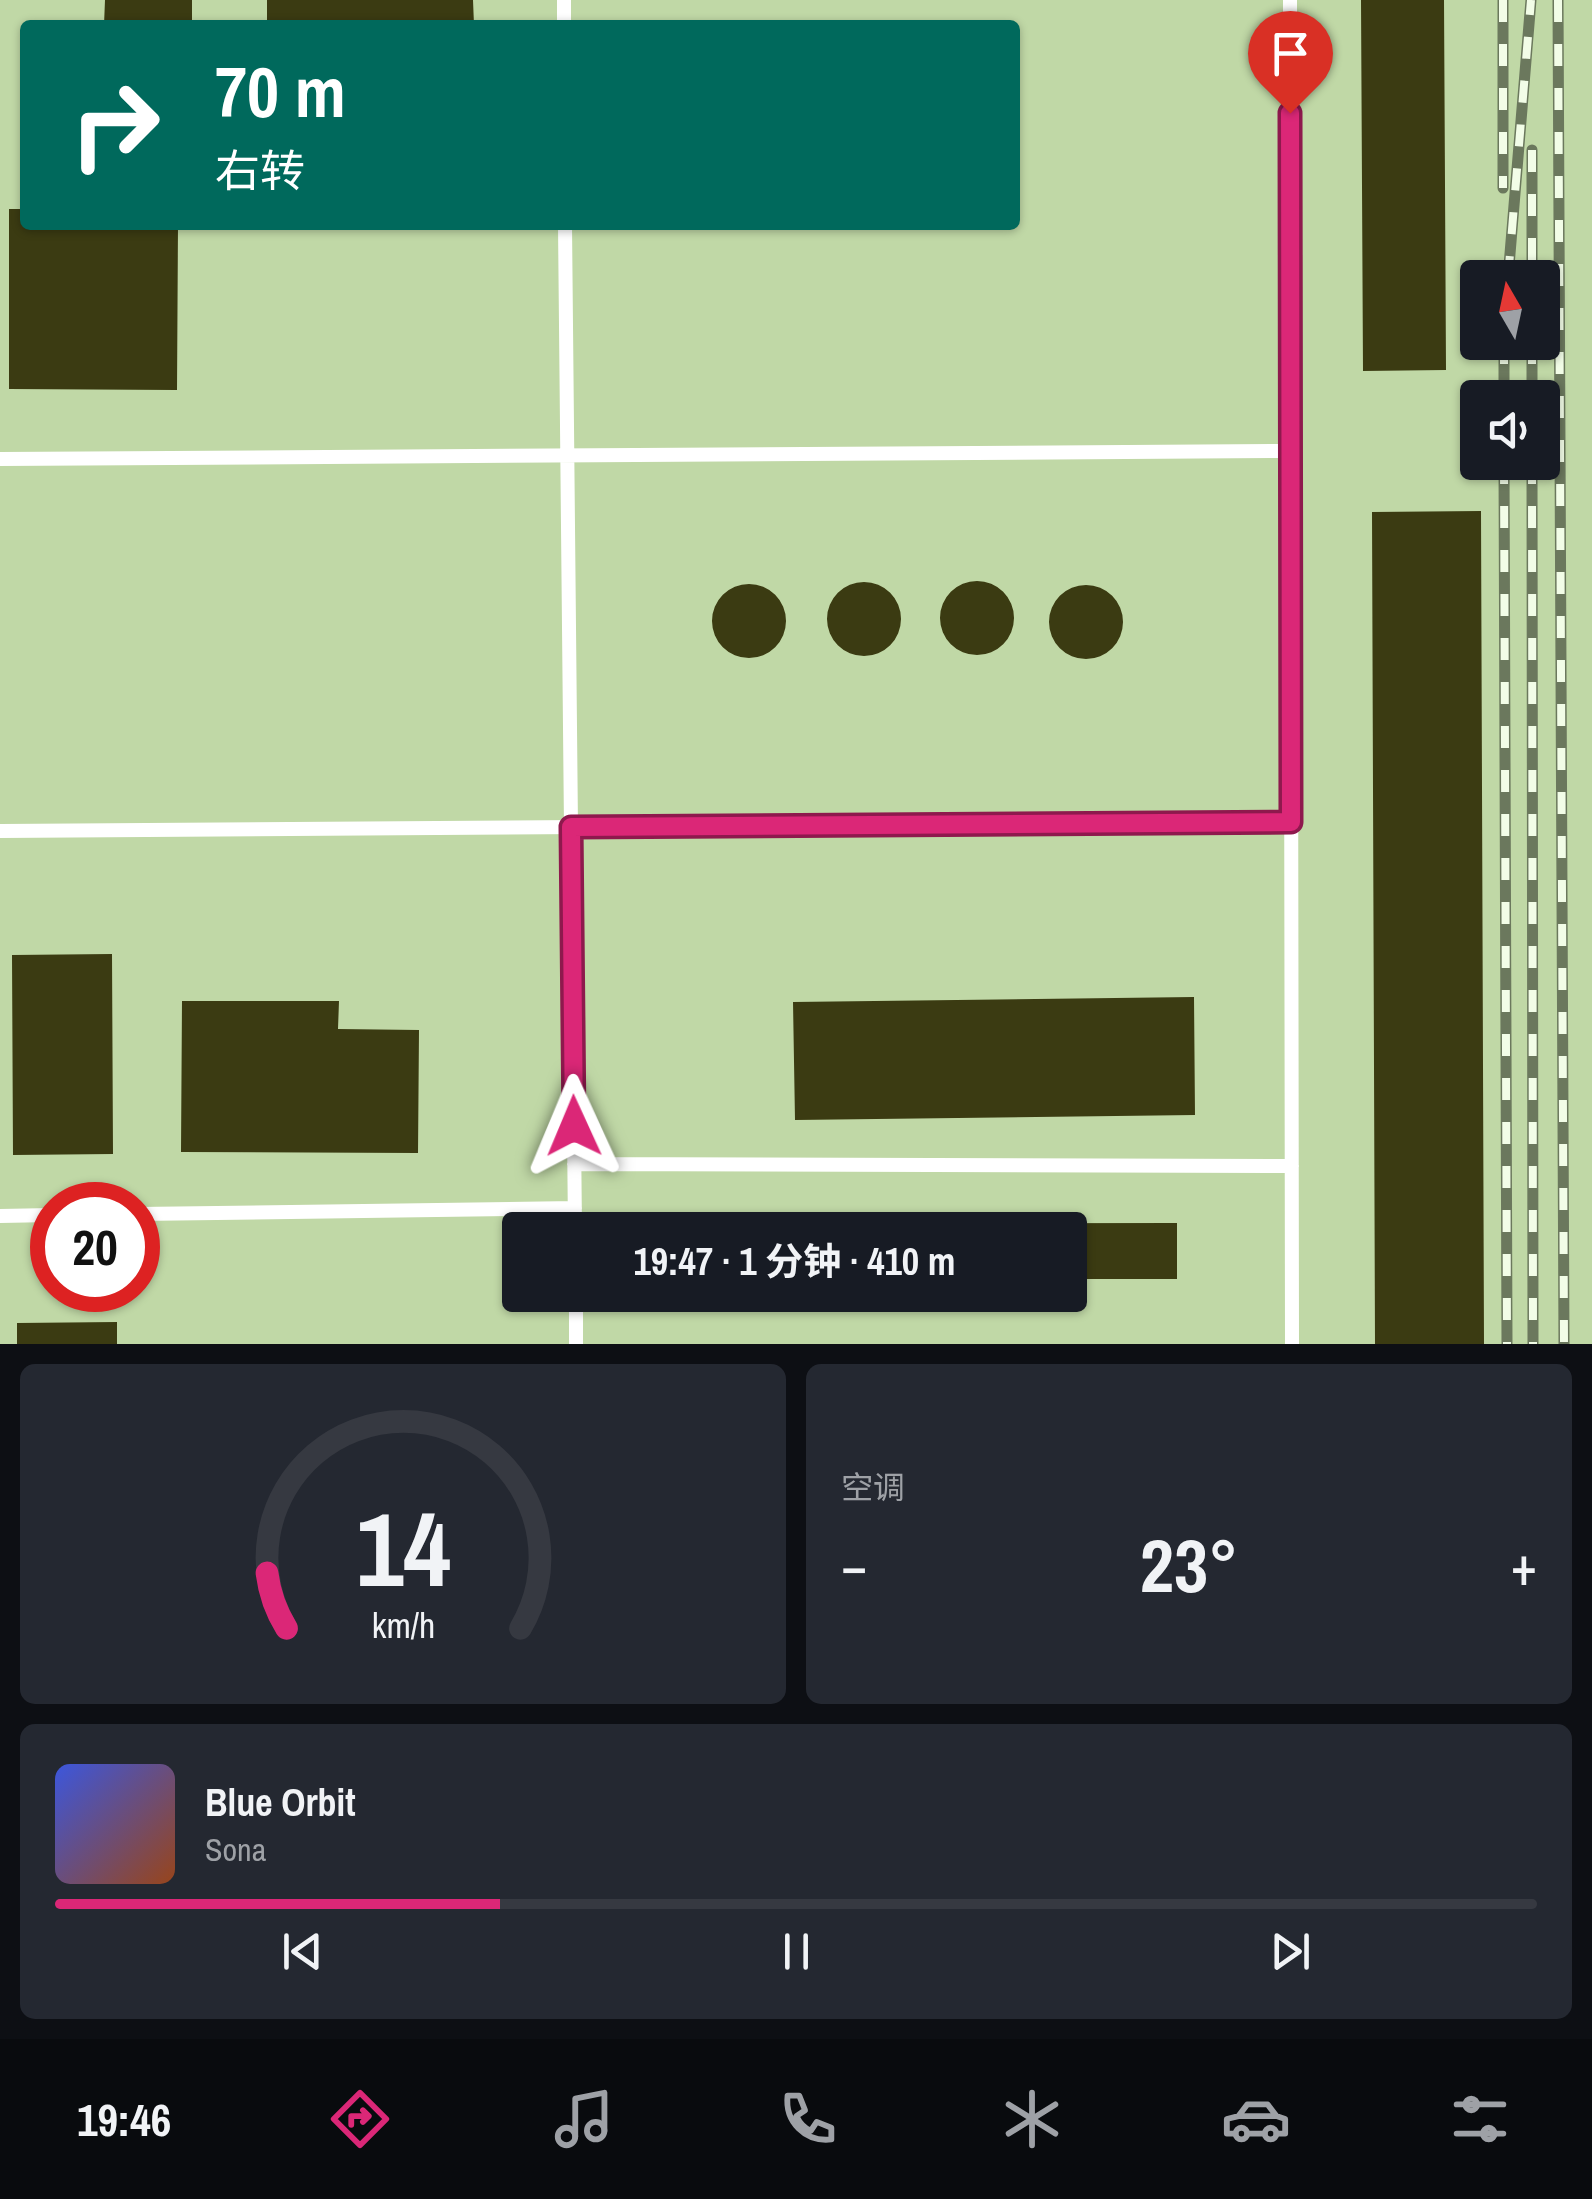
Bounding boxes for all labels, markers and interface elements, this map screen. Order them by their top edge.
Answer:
pin [1248,11,1333,114]
icon: arrive [1263,26,1318,81]
text: 70 m [215,45,346,139]
icon: right [50,60,180,190]
text: 右转 [215,140,305,201]
north arrow [1460,260,1560,360]
map controls [1460,260,1560,480]
button: sound [1460,380,1560,480]
position arrow [522,1074,626,1178]
speed limit sign: 20 [30,1182,160,1312]
text: 19:47 · 1 分钟 · 410 m [633,1236,956,1287]
text: 空调 [841,1466,905,1509]
text: 14 [356,1478,450,1618]
text: 23° [1140,1514,1238,1615]
text: − [841,1528,867,1602]
text: + [1511,1528,1537,1602]
text: km/h [371,1601,435,1649]
text: Blue Orbit [205,1777,356,1828]
text: Sona [205,1828,266,1871]
icon: previous [275,1924,330,1979]
icon: pause [769,1924,824,1979]
icon: next [1263,1924,1318,1979]
icon: directions [325,2084,395,2154]
icon: music [549,2084,619,2154]
icon: phone [773,2084,843,2154]
icon: climate [997,2084,1067,2154]
icon: car [1221,2084,1291,2154]
icon: filters [1445,2084,1515,2154]
text: 19:46 [77,2089,171,2150]

